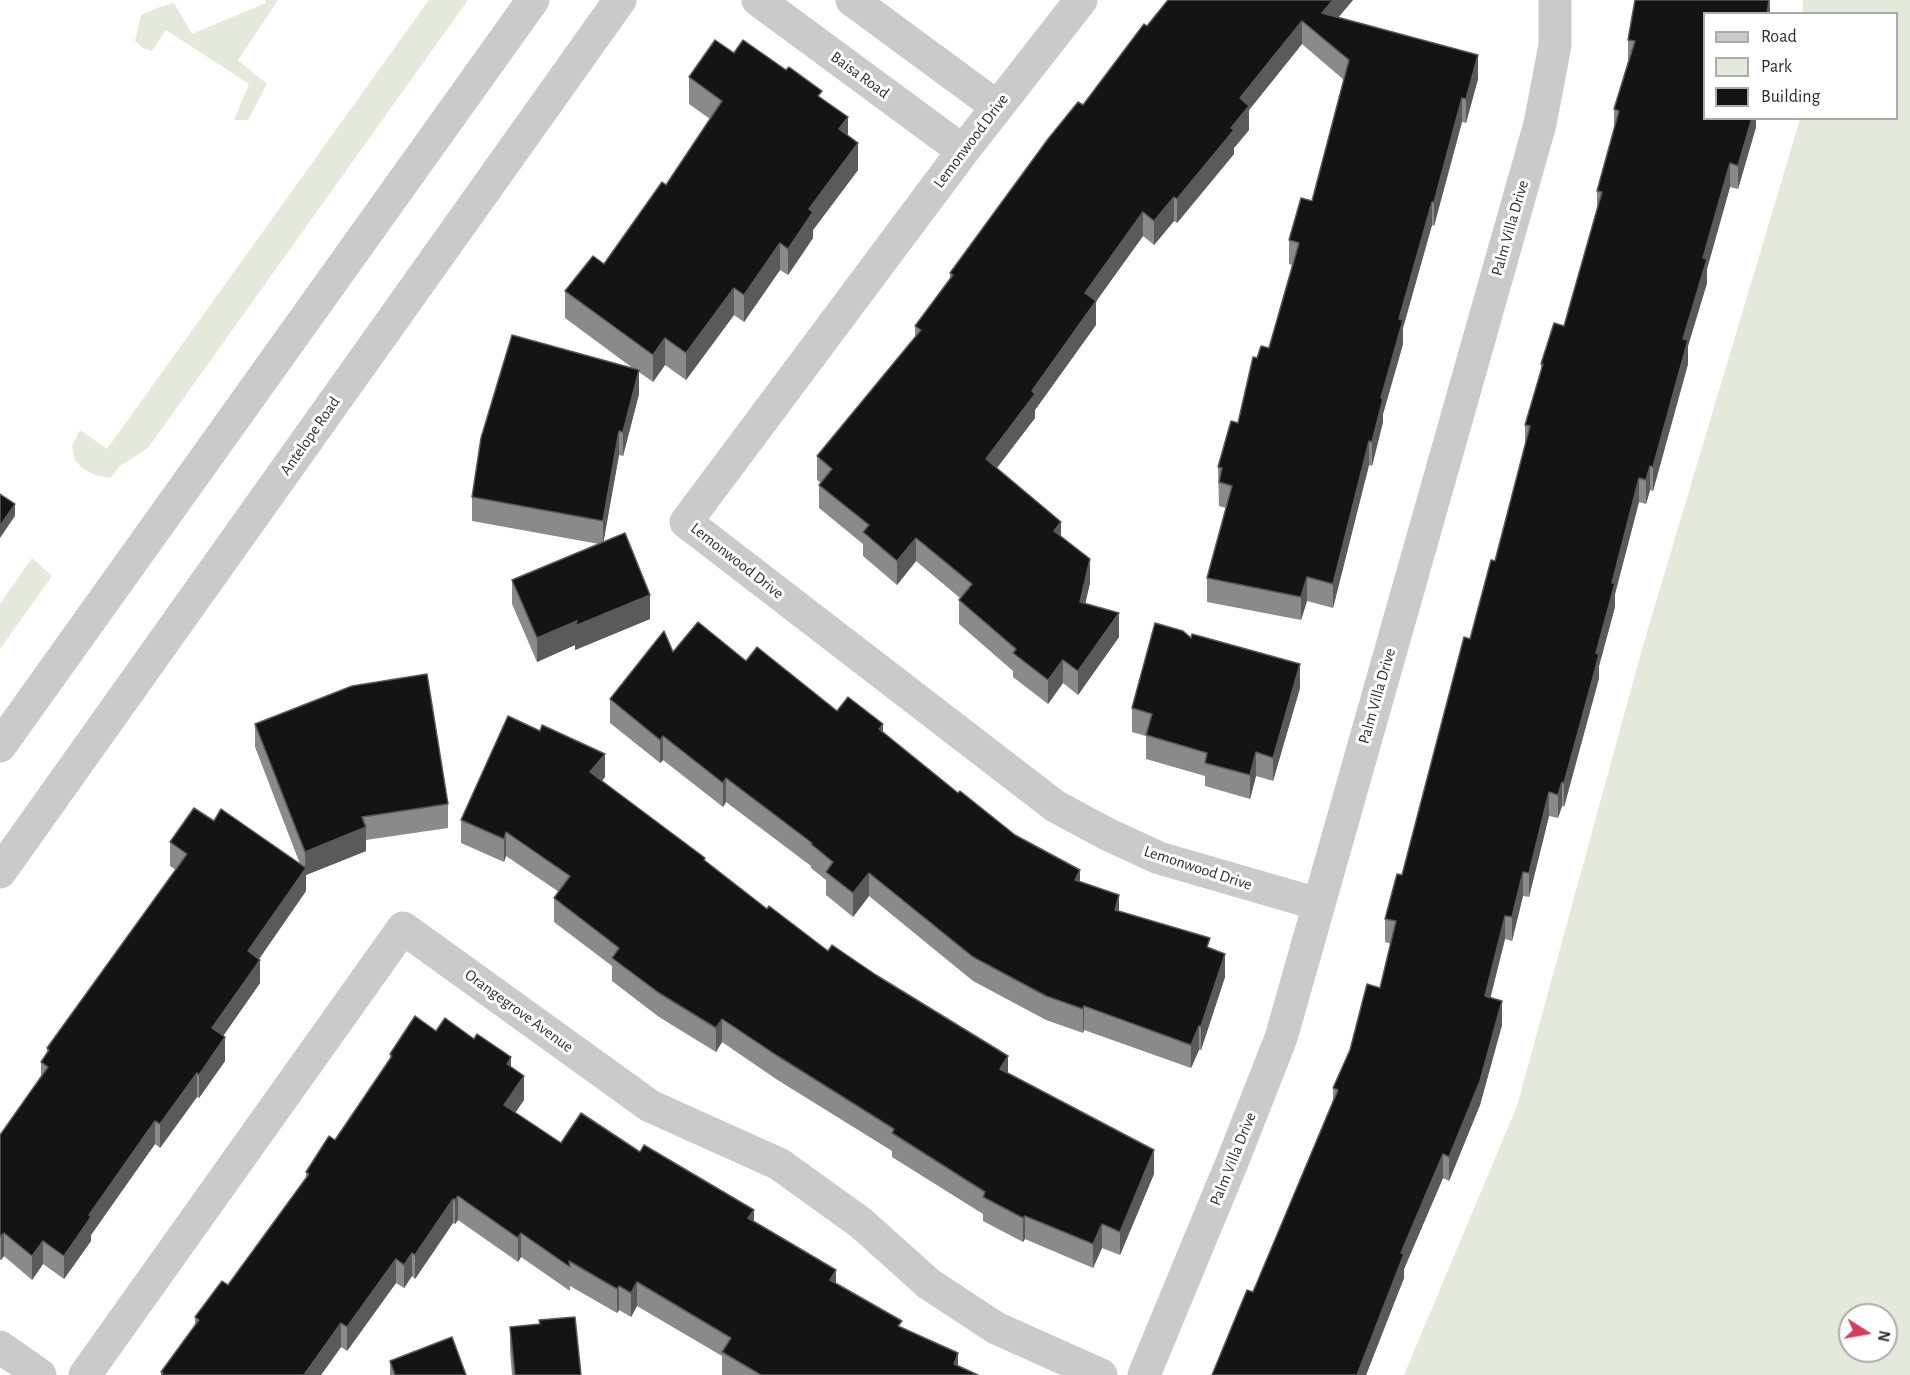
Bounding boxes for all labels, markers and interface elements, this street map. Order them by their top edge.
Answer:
legend [1703,12,1898,120]
text: Road [1761,28,1797,46]
street label: Baisa Road [827,47,893,103]
text: Park [1761,58,1792,76]
text: Building [1761,88,1820,106]
street label: Lemonwood Drive [929,90,1013,192]
street label: Palm Villa Drive [1487,178,1533,278]
street label: Antelope Road [276,393,344,479]
street label: Lemonwood Drive [687,519,787,603]
street label: Palm Villa Drive [1354,646,1400,746]
street label: Lemonwood Drive [1141,841,1255,895]
street label: Orangegrove Avenue [461,965,577,1057]
street label: Palm Villa Drive [1206,1110,1260,1208]
north arrow [1838,1303,1898,1363]
text: N [1875,1329,1893,1343]

